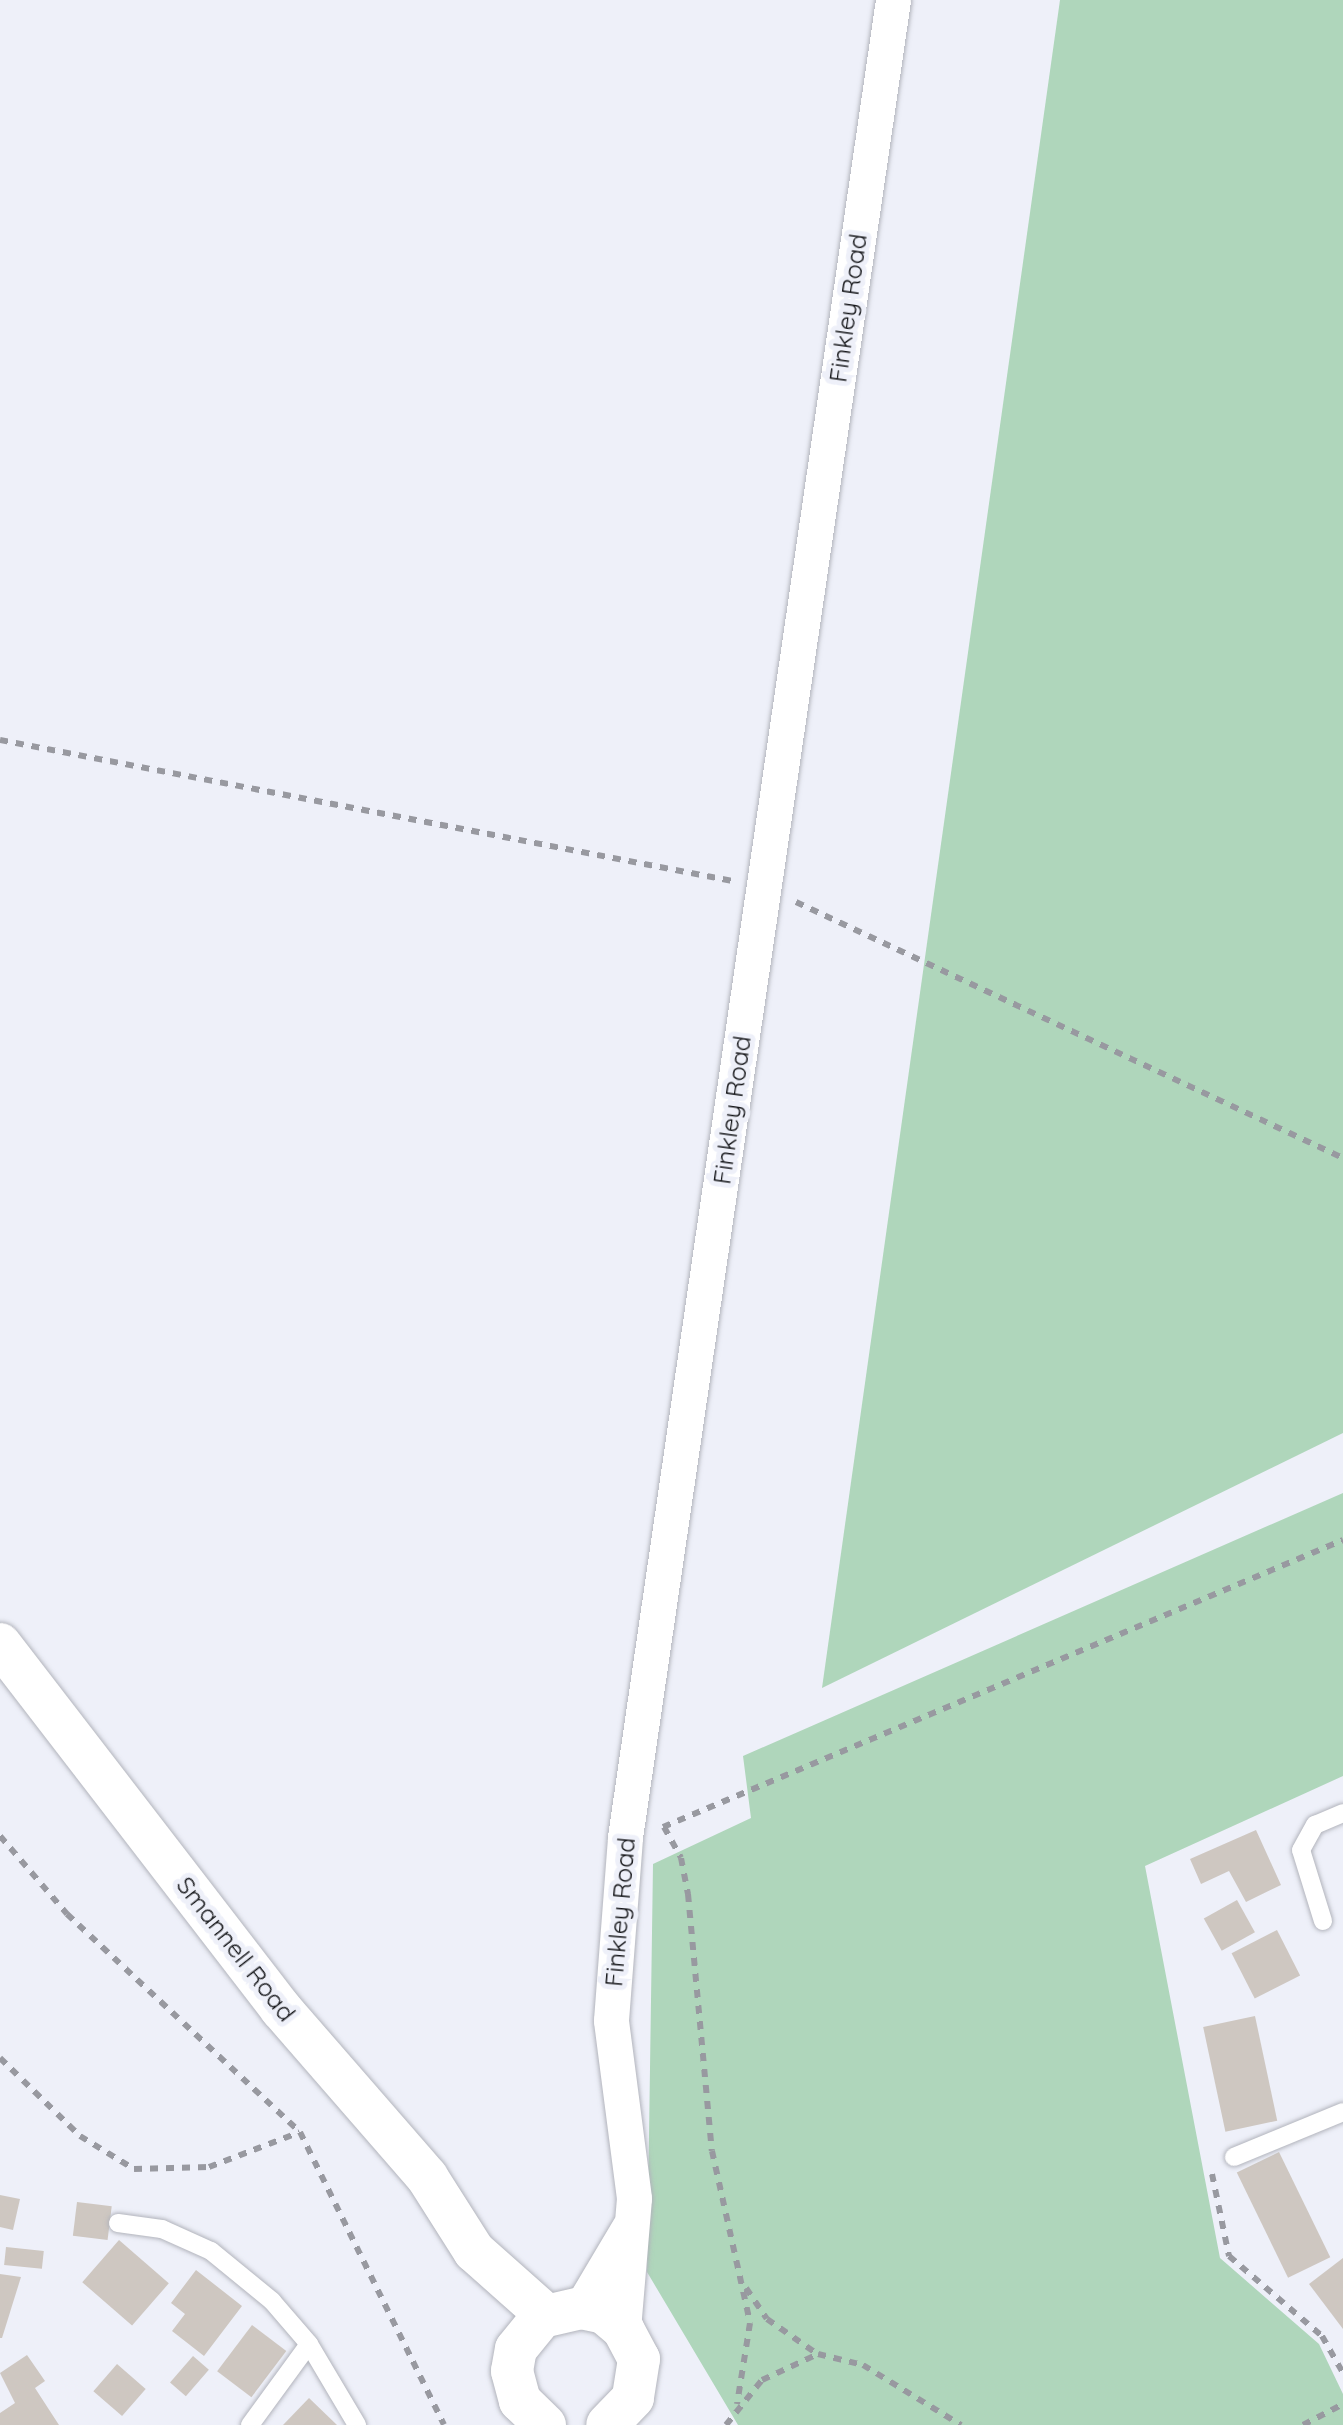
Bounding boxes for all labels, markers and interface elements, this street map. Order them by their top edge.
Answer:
street label: Finkley Road [823,232,873,384]
street label: Finkley Road [707,1034,757,1186]
street label: Finkley Road [599,1836,641,1988]
street label: Smannell Road [170,1871,302,2027]

